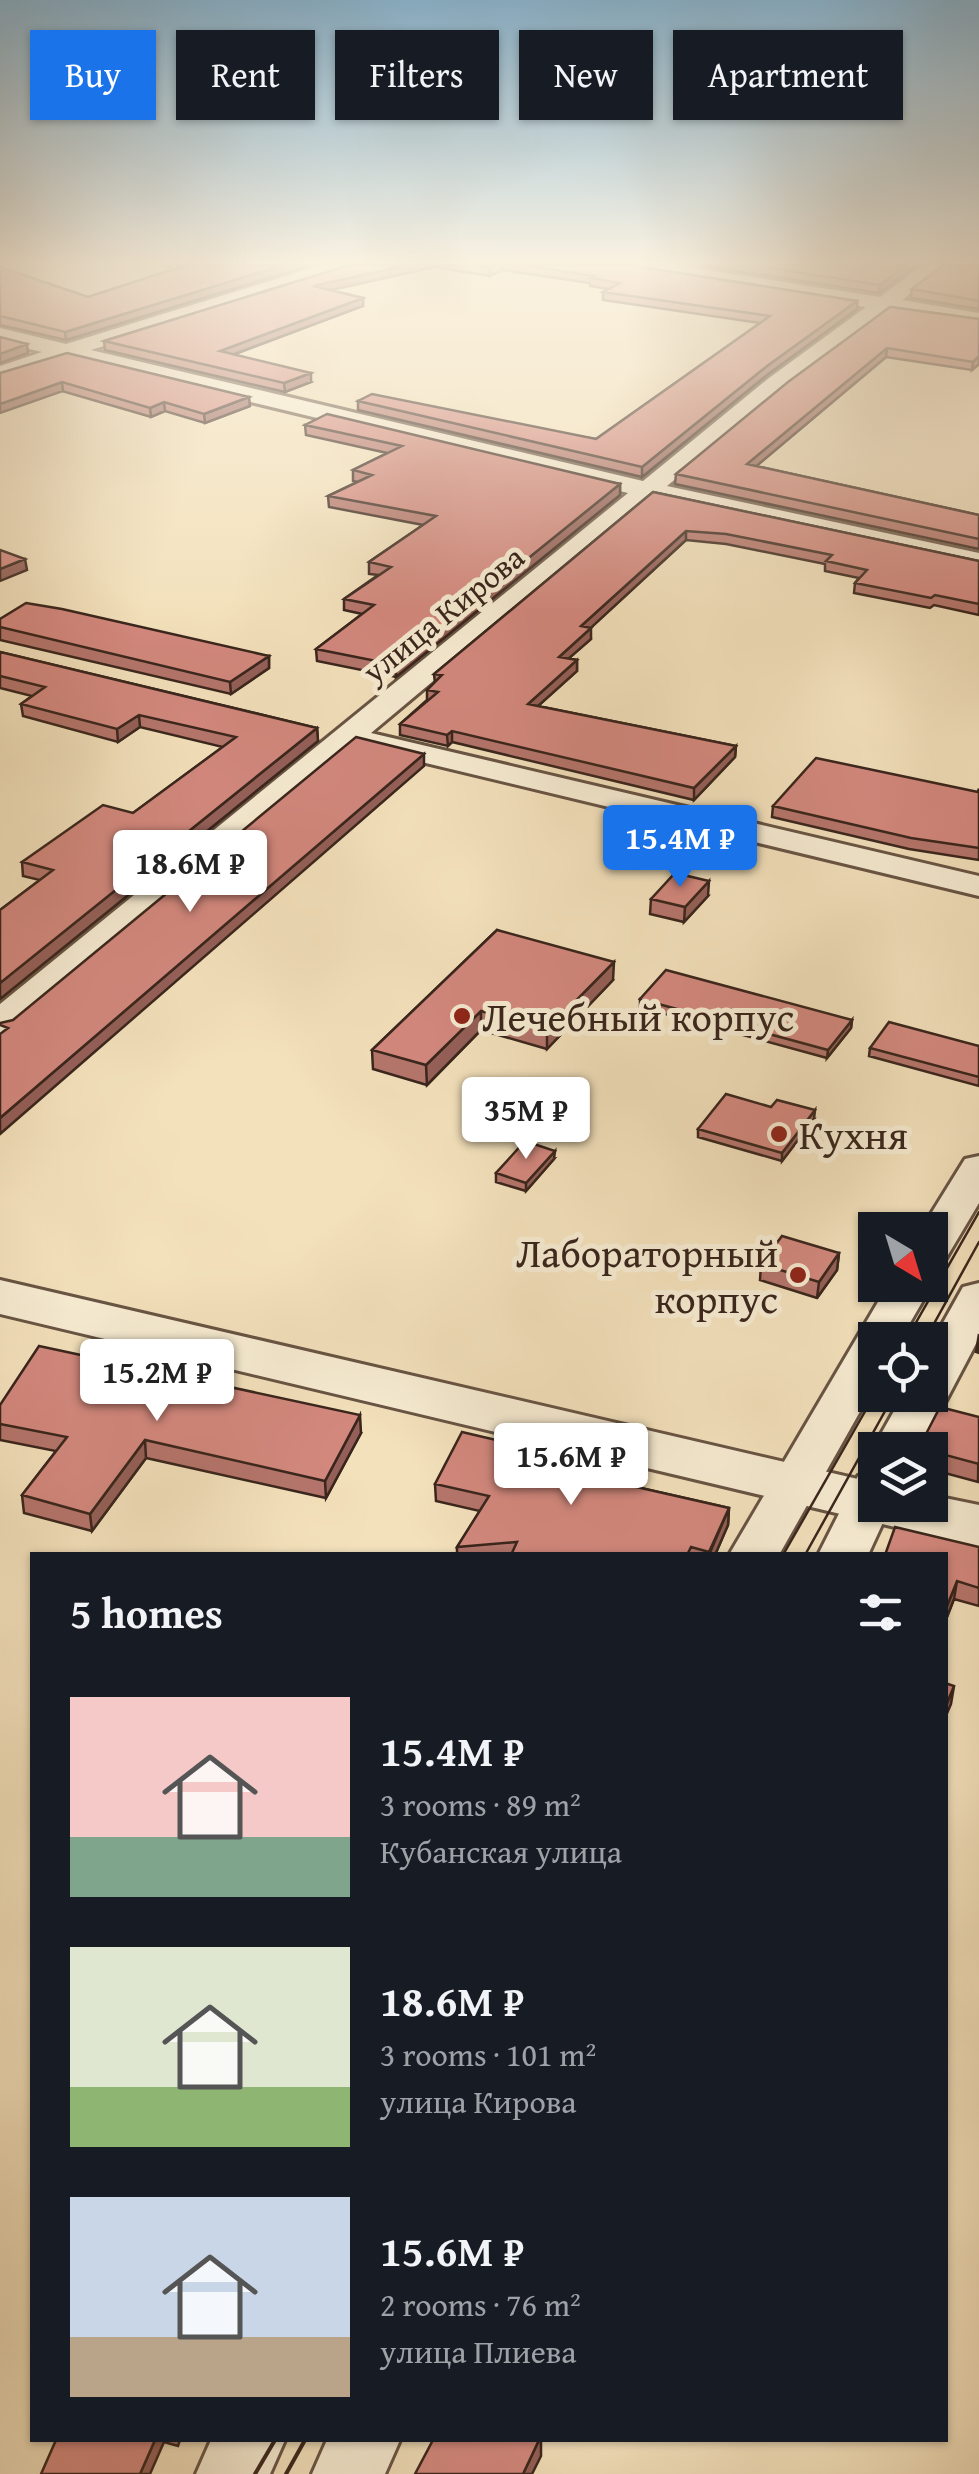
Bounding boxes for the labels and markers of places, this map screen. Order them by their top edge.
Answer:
pin: 15.4M ₽ [588,805,772,890]
pin: 18.6M ₽ [98,830,282,915]
place label: Лечебный корпус [482,987,794,1046]
marker: Лечебный корпус [451,1005,473,1027]
pin: 35M ₽ [456,1077,596,1162]
place label: Кухня [799,1105,908,1164]
marker: Кухня [768,1123,790,1145]
place label: Лабораторный корпус [516,1223,778,1328]
marker: Лабораторный корпус [787,1264,809,1286]
pin: 15.2M ₽ [65,1339,249,1424]
pin: 15.6M ₽ [479,1423,663,1508]

